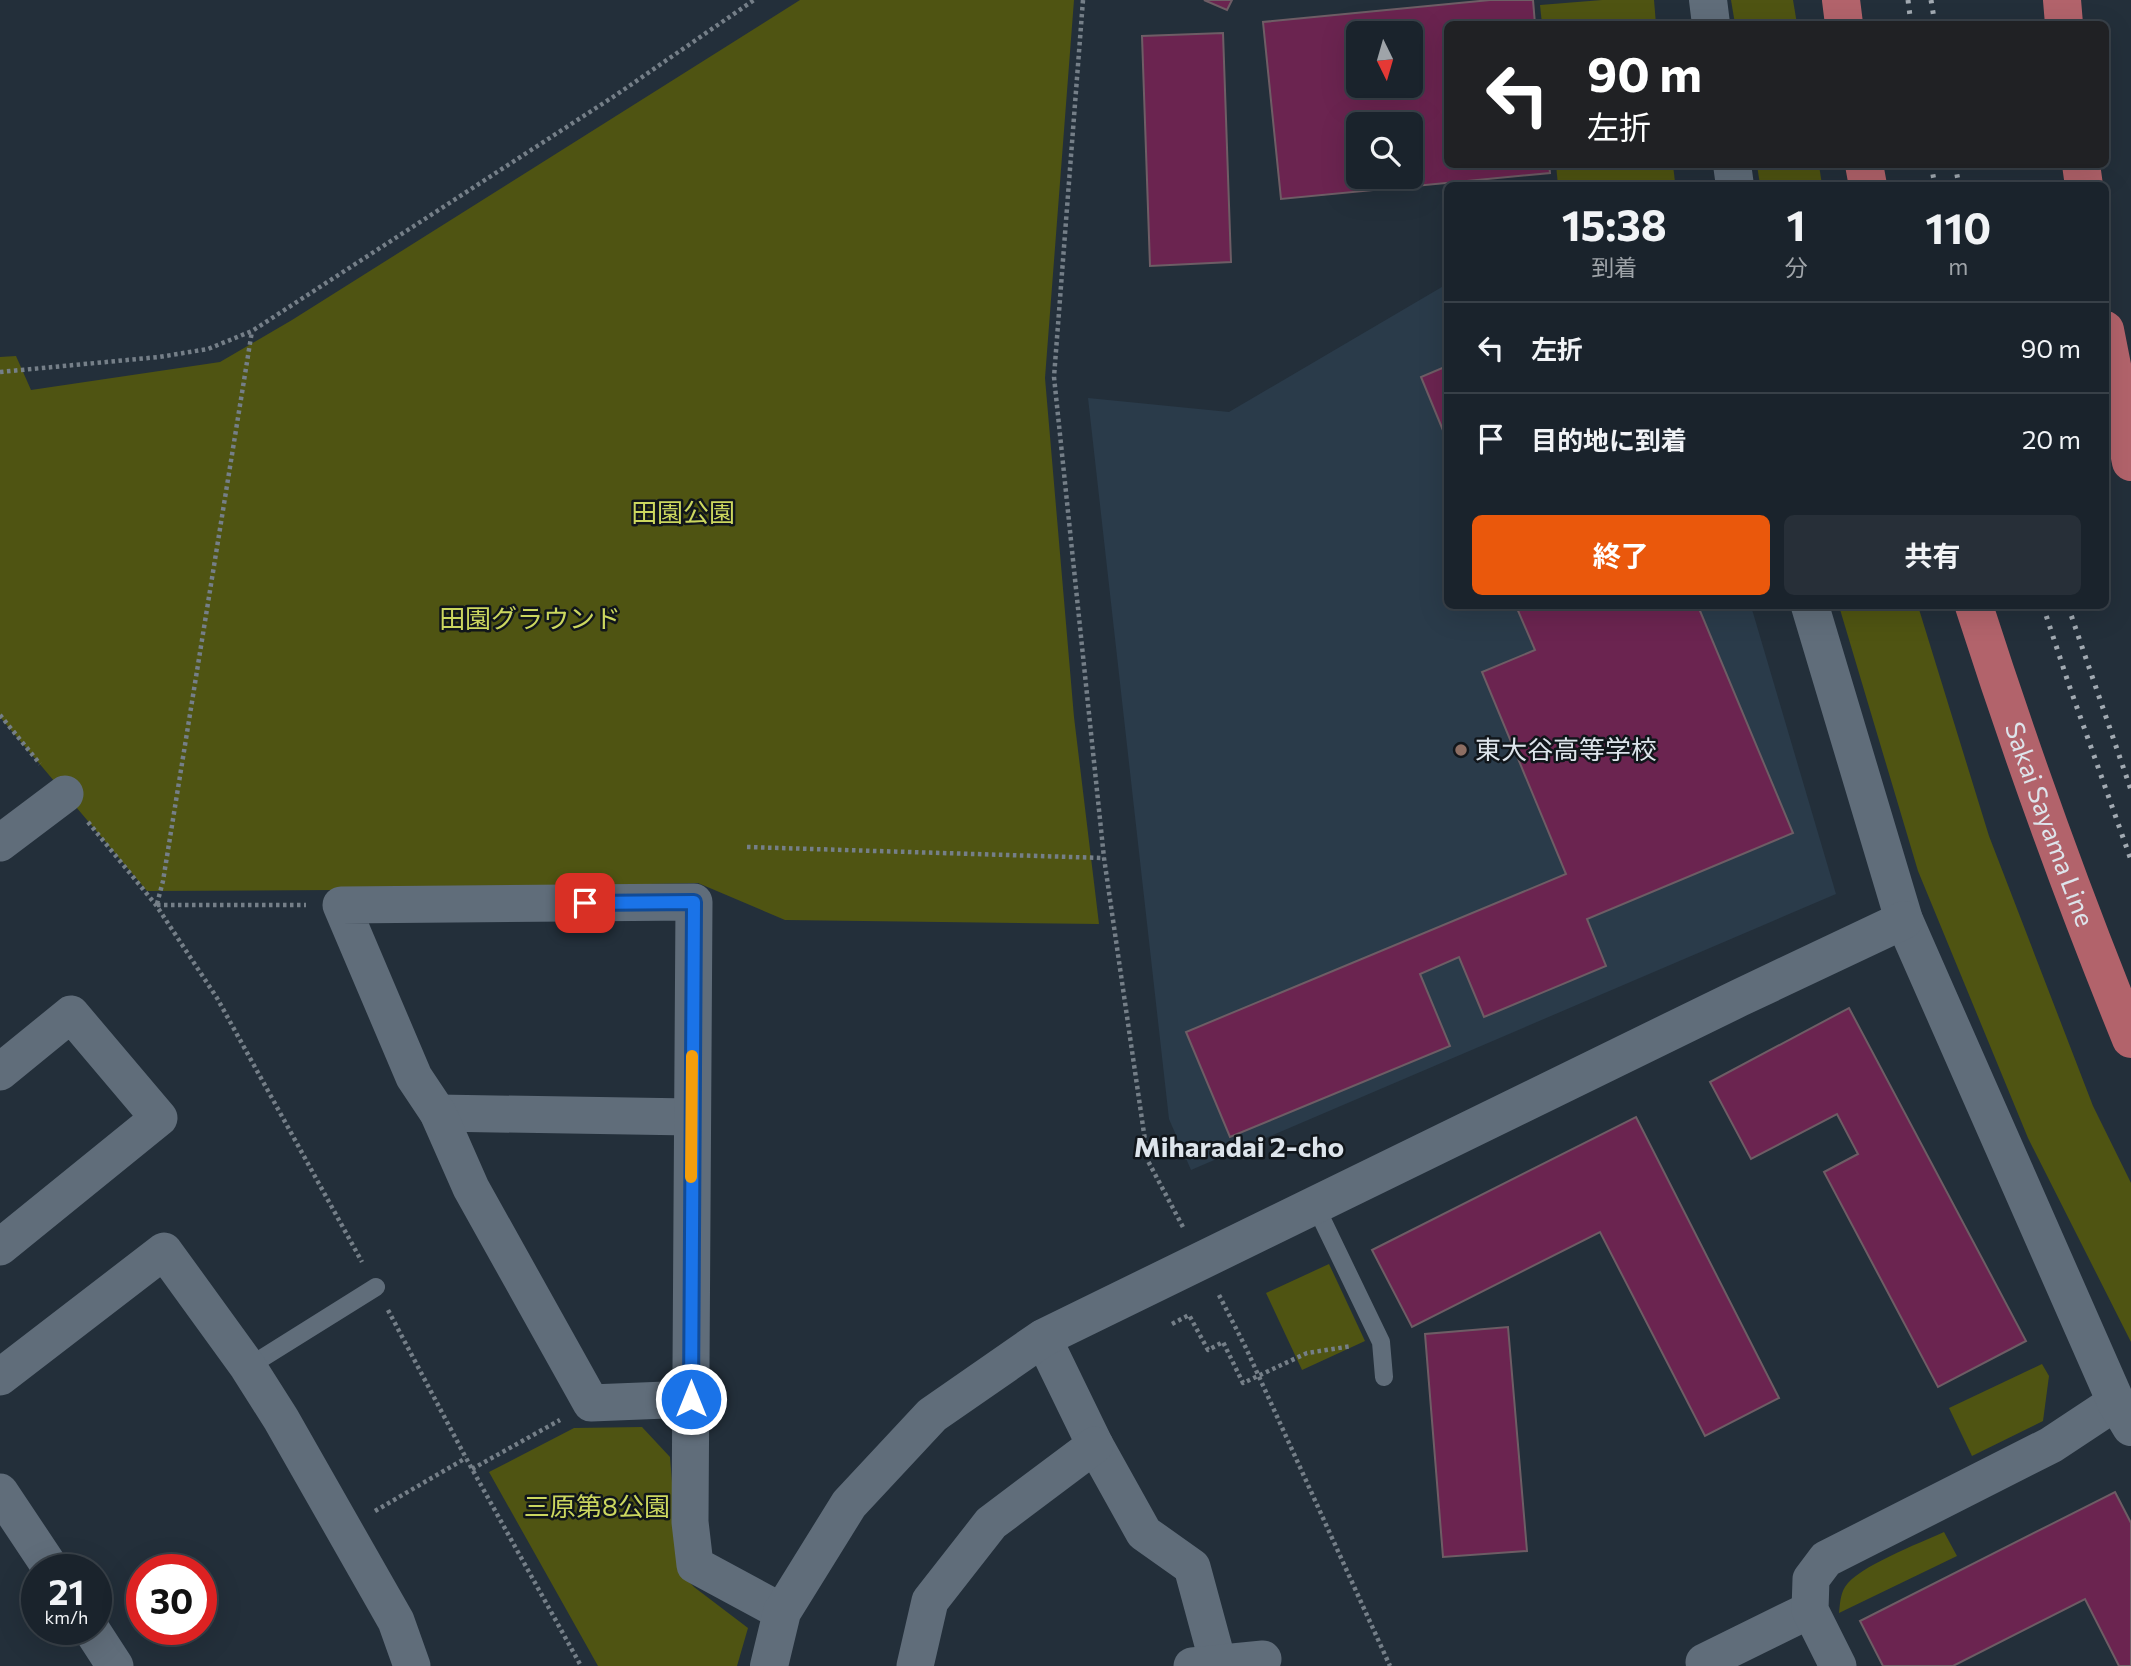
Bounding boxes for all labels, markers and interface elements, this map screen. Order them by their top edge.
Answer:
north arrow [1346,21,1423,98]
map controls [1346,21,1423,189]
text: 90 m [1587,42,1702,102]
icon: left [1472,49,1563,140]
text: 左折 [1587,106,1651,146]
button: search [1346,112,1423,189]
text: 15:38 [1562,198,1667,250]
text: 1 [1787,198,1806,250]
text: 110 [1925,201,1991,253]
text: m [1948,252,1968,280]
text: 到着 [1591,253,1637,281]
text: 分 [1785,253,1808,281]
icon: left [1472,329,1510,367]
text: 90 m [2021,332,2081,363]
text: 左折 [1531,333,1583,364]
icon: arrive [1472,420,1510,458]
text: 20 m [2022,423,2081,454]
text: 目的地に到着 [1531,424,1687,455]
park label: 田園公園 [631,496,735,527]
button: 終了 [1472,515,1770,595]
button: 共有 [1784,515,2081,595]
park label: 田園グラウンド [439,602,621,633]
street label: Sakai Sayama Line [2000,718,2102,930]
place label: 東大谷高等学校 [1475,733,1657,764]
marker: 東大谷高等学校 [1453,742,1469,758]
pin [555,873,615,933]
icon: arrive [566,884,604,922]
district label: Miharadai 2-cho [1134,1129,1344,1163]
position arrow [654,1362,728,1436]
park label: 三原第8公園 [524,1490,670,1521]
speed limit sign: 30 [126,1554,217,1645]
text: 21 [49,1569,84,1612]
text: km/h [45,1606,88,1628]

